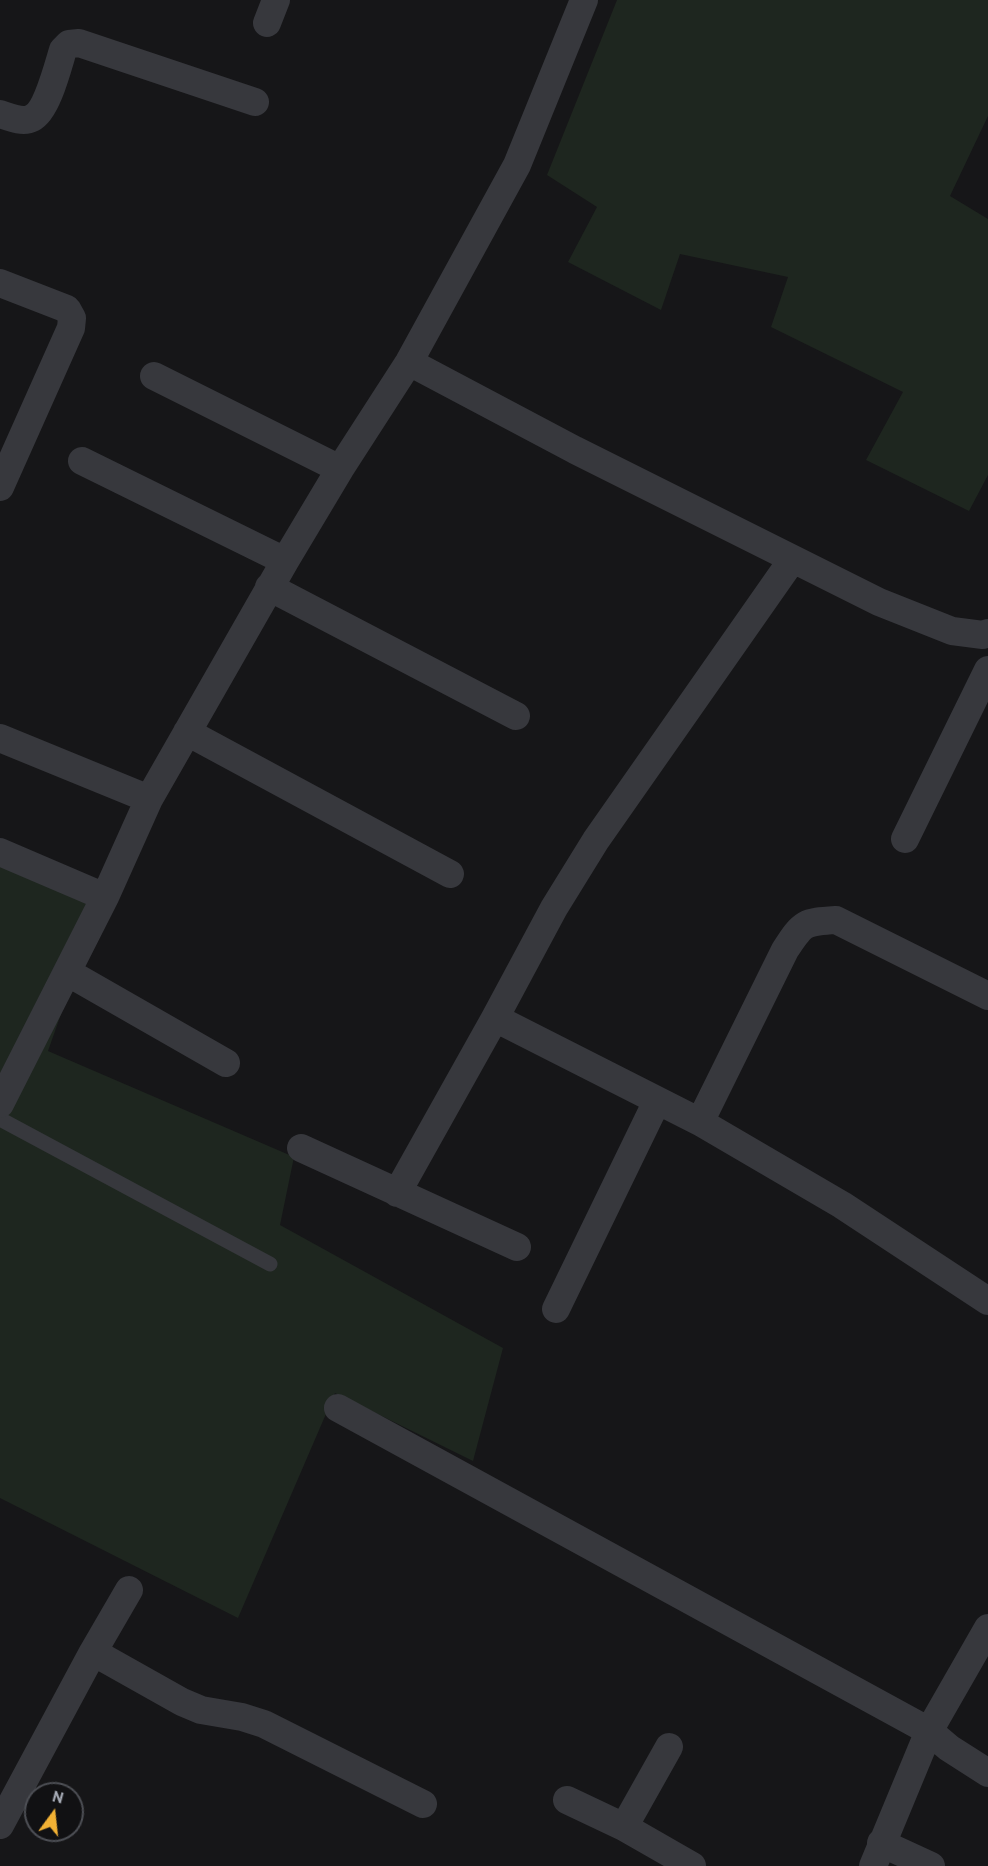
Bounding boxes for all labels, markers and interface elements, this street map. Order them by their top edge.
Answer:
north arrow [24,1782,84,1842]
text: N [50,1786,66,1808]

